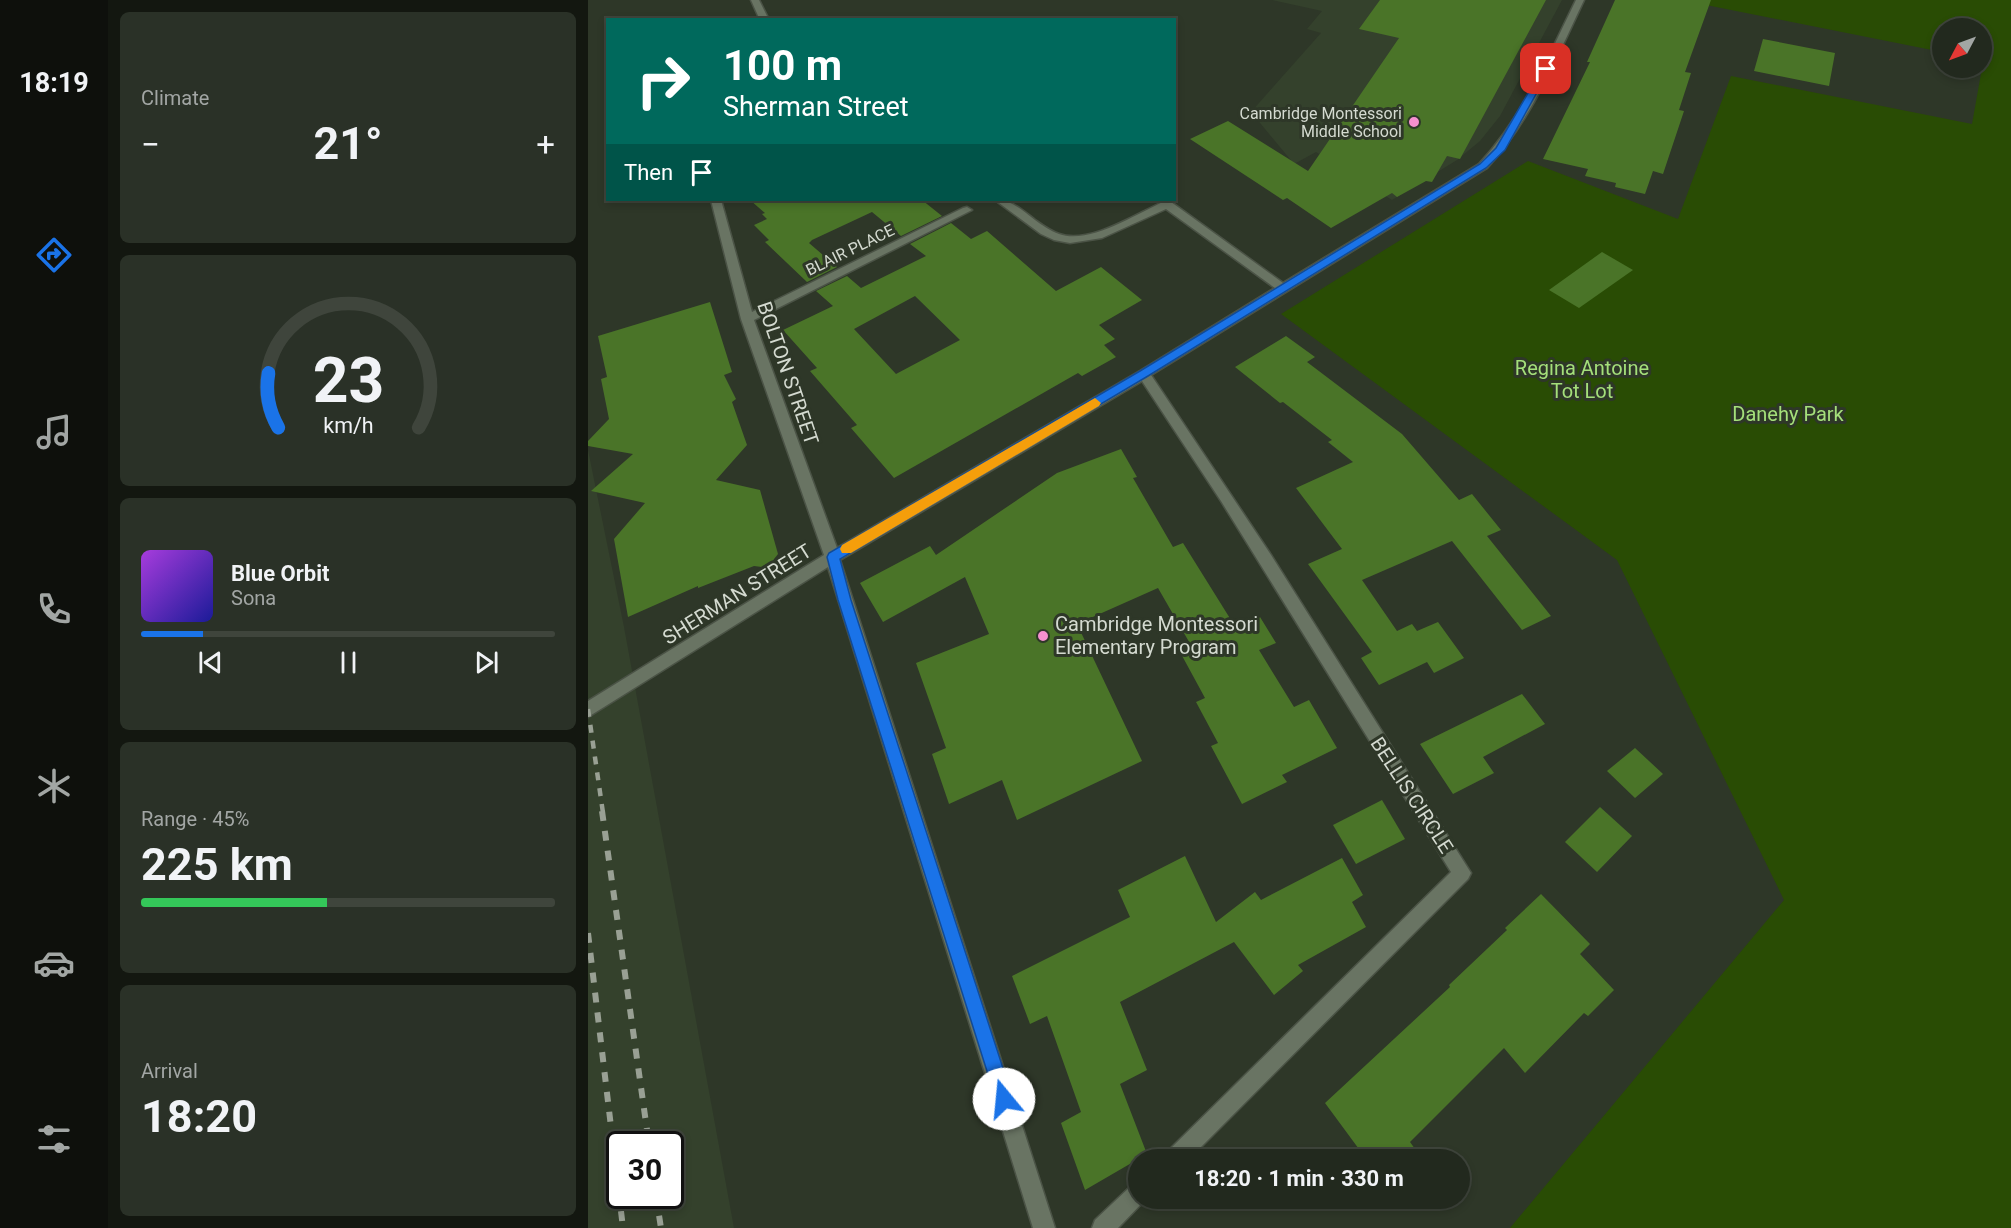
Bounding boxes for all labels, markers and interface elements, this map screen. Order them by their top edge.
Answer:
north arrow [1932,18,1992,78]
map controls [1932,18,1992,78]
text: 100 m [723,41,842,90]
icon: right [624,42,702,120]
pin [1520,43,1571,94]
icon: arrive [1529,52,1562,85]
text: 18:19 [19,67,89,99]
text: Climate [141,86,209,110]
text: Sherman Street [723,91,909,123]
place label: Cambridge Montessori Middle School [1239,104,1402,141]
marker: Cambridge Montessori Middle School [1407,115,1421,129]
text: 21° [313,117,383,170]
text: − [141,125,160,164]
text: + [536,125,555,164]
icon: arrive [685,156,718,189]
text: Then [624,160,673,185]
street label: BLAIR PLACE [803,220,897,280]
icon: directions [33,234,75,276]
street label: BOLTON STREET [752,298,824,448]
text: 23 [312,344,384,417]
park label: Regina Antoine Tot Lot [1515,356,1649,403]
park label: Danehy Park [1732,402,1845,426]
icon: music [33,411,75,453]
text: km/h [323,413,373,438]
street label: SHERMAN STREET [658,539,816,649]
text: Blue Orbit [231,561,329,586]
text: Sona [231,586,276,610]
icon: phone [33,588,75,630]
place label: Cambridge Montessori Elementary Program [1055,612,1258,659]
marker: Cambridge Montessori Elementary Program [1036,629,1050,643]
icon: previous [194,646,227,679]
icon: pause [332,646,365,679]
icon: next [470,646,503,679]
street label: BELLIS CIRCLE [1366,732,1458,858]
icon: climate [33,765,75,807]
text: Range · 45% [141,807,249,831]
text: 225 km [141,838,293,891]
icon: car [33,942,75,984]
text: Arrival [141,1059,198,1083]
position arrow [972,1067,1036,1131]
text: 18:20 [141,1090,257,1143]
icon: filters [33,1118,75,1160]
speed limit sign: 30 [606,1131,684,1209]
text: 18:20 · 1 min · 330 m [1194,1166,1404,1191]

